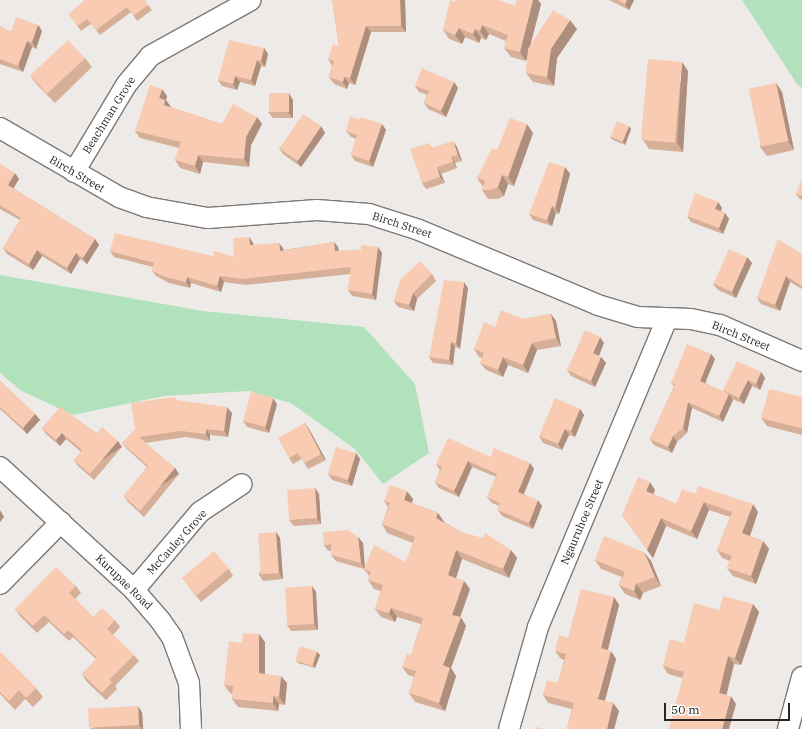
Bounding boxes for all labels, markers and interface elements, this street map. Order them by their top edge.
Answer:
street label: Beachman Grove [80,74,138,156]
street label: Birch Street [47,153,107,195]
street label: Birch Street [371,209,433,241]
street label: Birch Street [710,318,772,354]
street label: Ngauruhoe Street [558,477,606,567]
street label: McCauley Grove [144,507,210,577]
street label: Kurupae Road [93,552,155,612]
scale bar [666,695,792,721]
text: 50 m [671,702,700,717]

